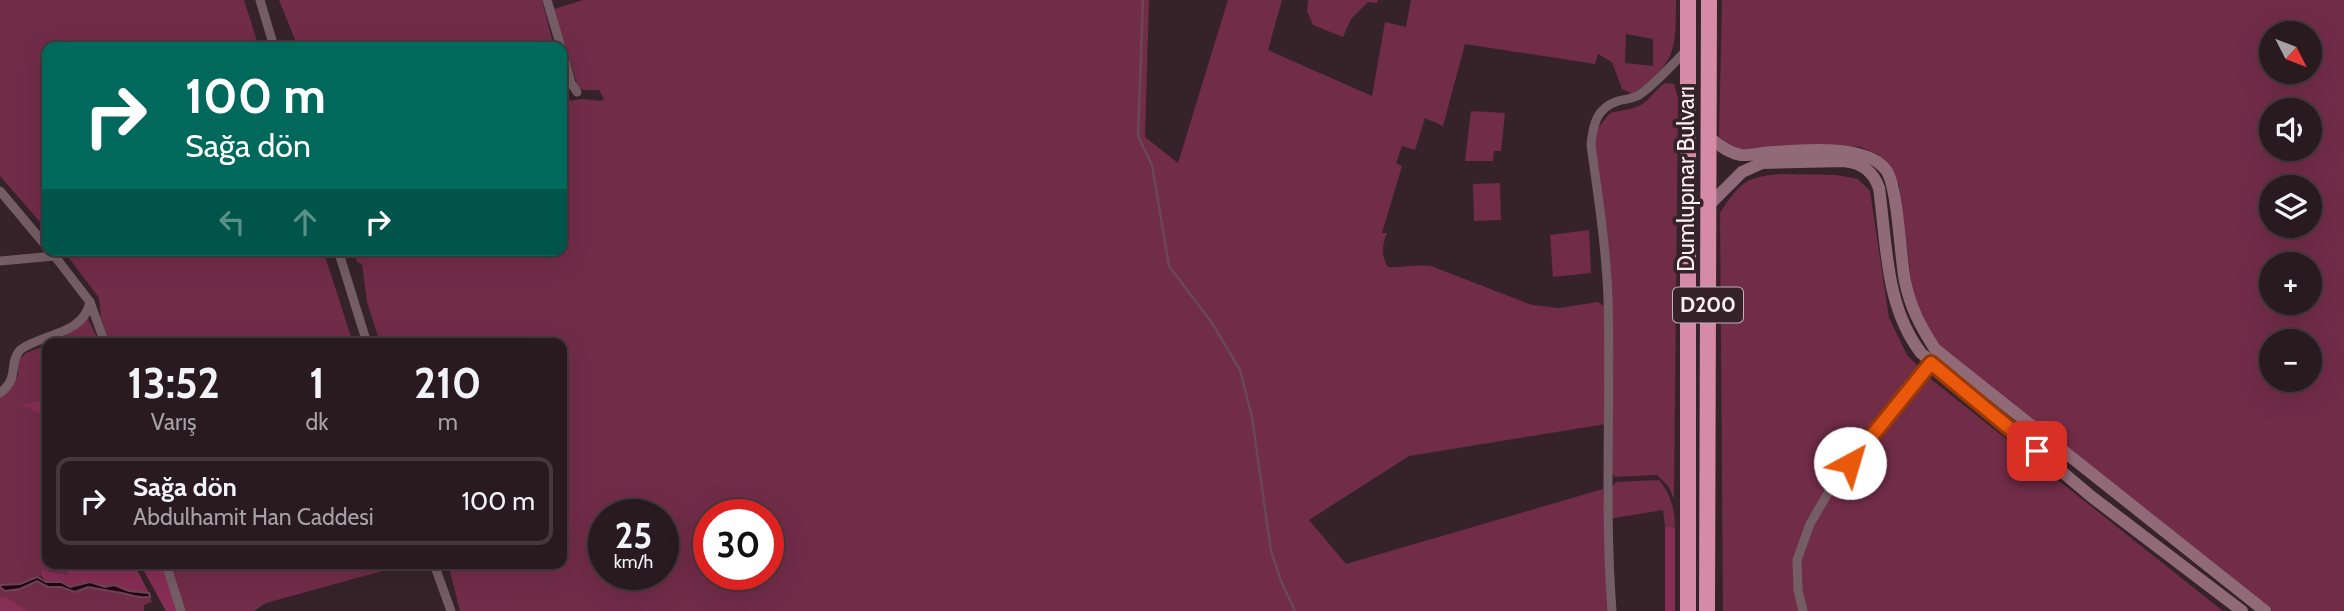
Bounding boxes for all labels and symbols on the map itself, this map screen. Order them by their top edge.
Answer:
north arrow [2259,21,2322,84]
street label: Dumlupınar Bulvarı [1672,86,1700,272]
road number: D200 [1673,288,1743,322]
pin [2007,421,2067,481]
position arrow [1813,426,1887,500]
speed limit sign: 30 [693,499,784,590]

